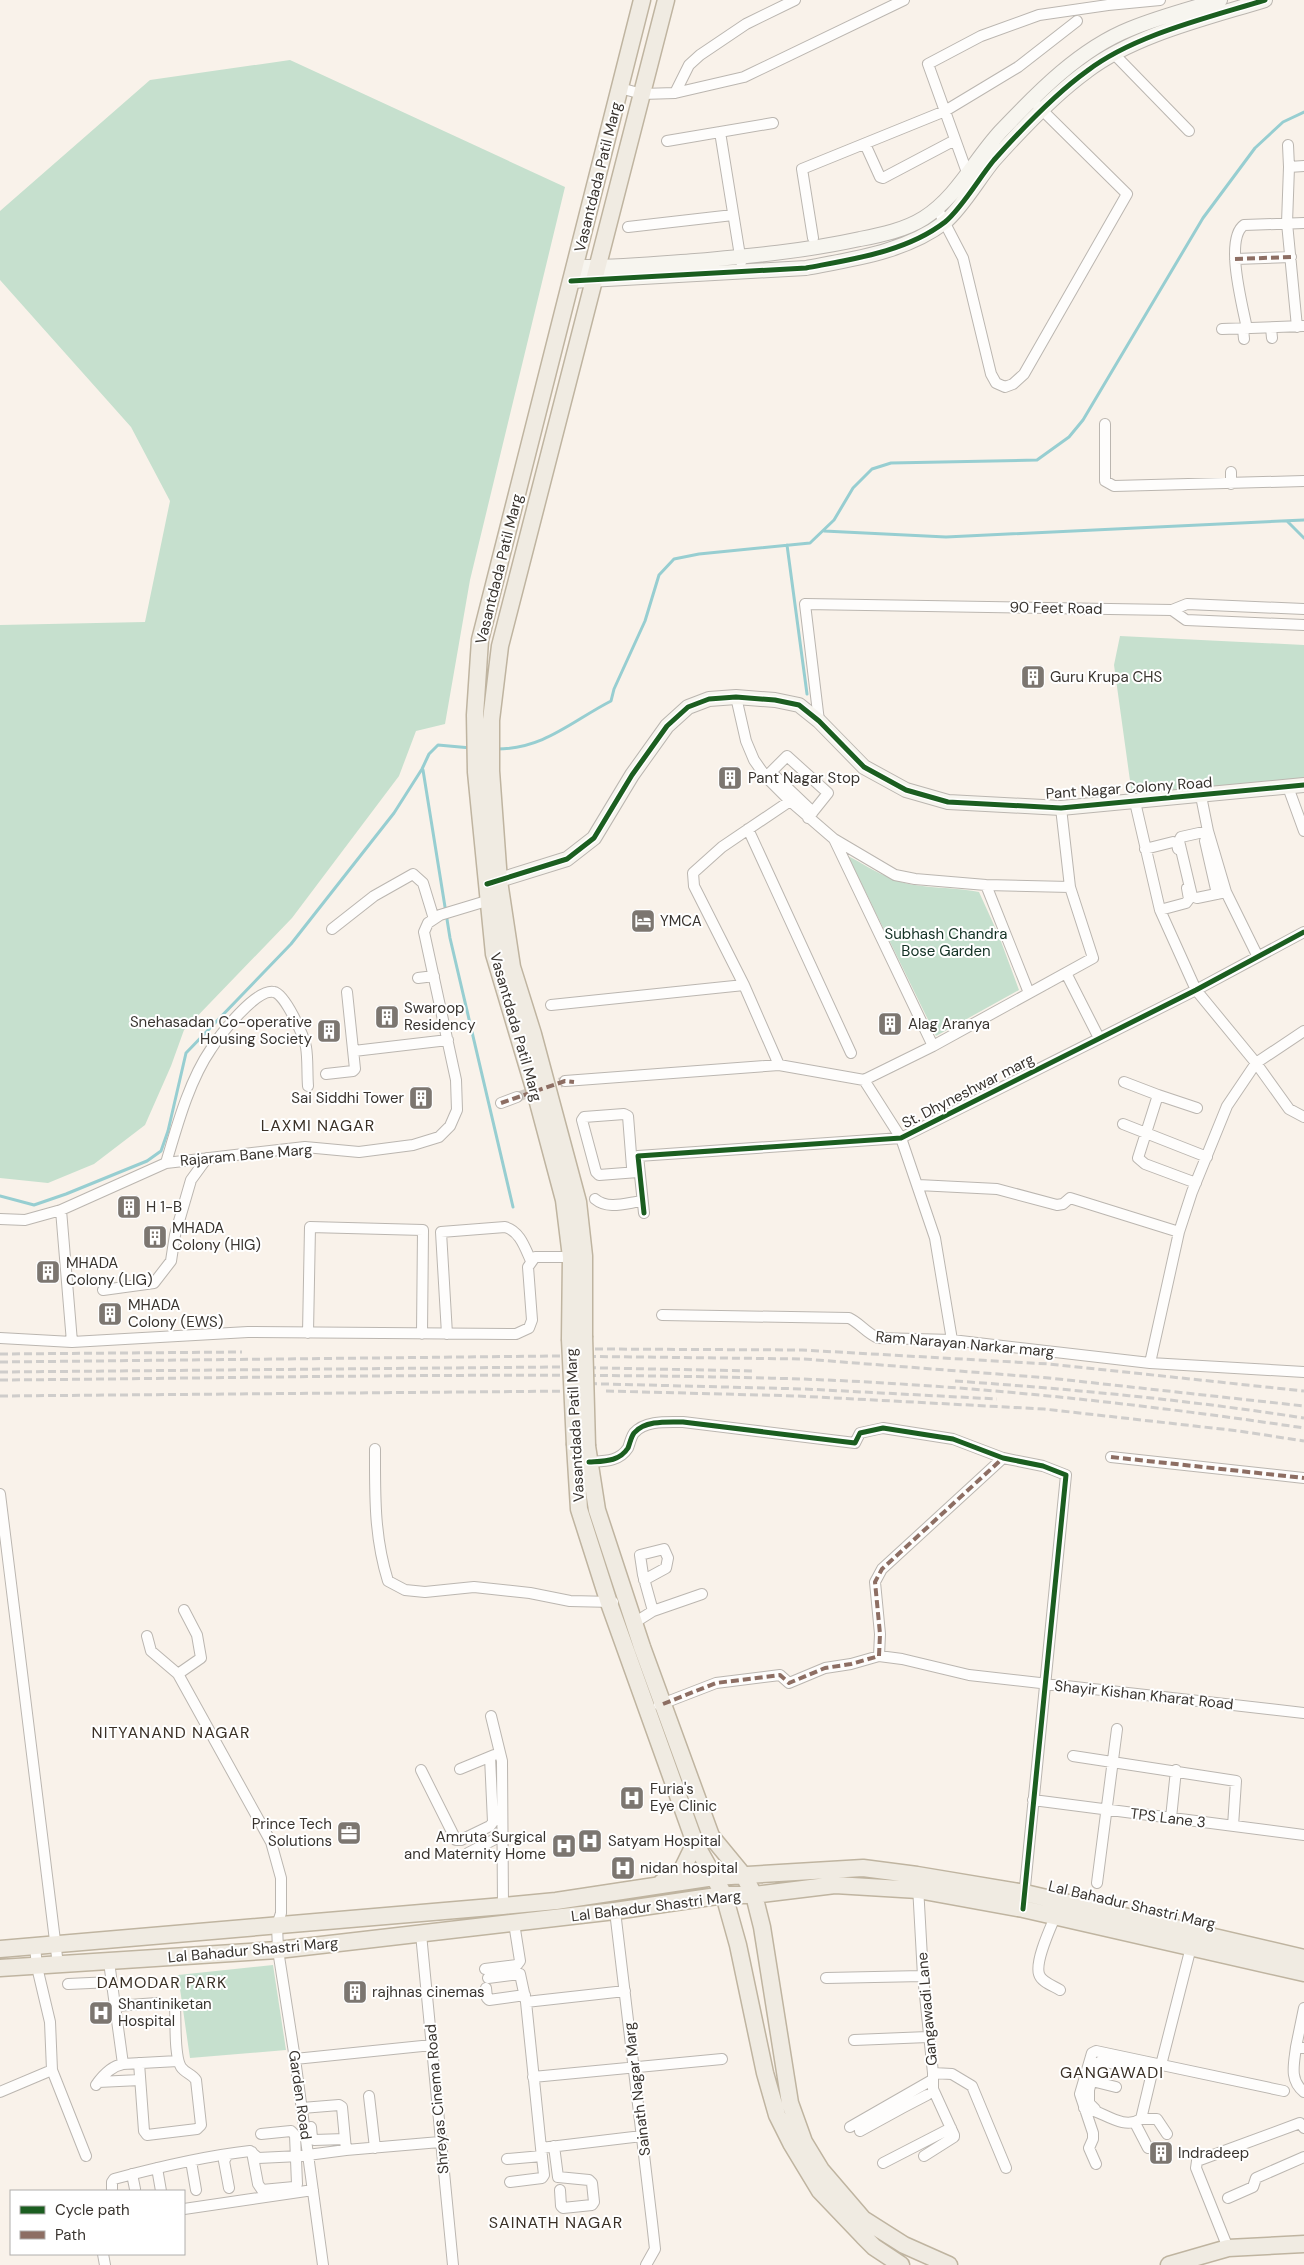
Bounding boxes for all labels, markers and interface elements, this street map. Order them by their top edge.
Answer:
street label: Vasantdada Patil Marg [570,100,626,254]
street label: Vasantdada Patil Marg [471,492,527,646]
street label: 90 Feet Road [1009,597,1103,619]
building icon: Guru Krupa CHS [1020,664,1046,690]
place label: Guru Krupa CHS [1050,667,1163,687]
building icon: Pant Nagar Stop [717,765,743,791]
place label: Pant Nagar Stop [748,768,860,788]
street label: Pant Nagar Colony Road [1045,772,1213,804]
hotel icon: YMCA [630,908,656,934]
place label: YMCA [660,911,702,931]
park label: Subhash Chandra Bose Garden [885,924,1007,961]
street label: Vasantdada Patil Marg [485,950,547,1104]
place label: Swaroop Residency [404,998,476,1035]
building icon: Swaroop Residency [374,1004,400,1030]
building icon: Alag Aranya [877,1011,903,1037]
place label: Snehasadan Co-operative Housing Society [130,1012,313,1049]
place label: Alag Aranya [908,1014,990,1034]
building icon: Snehasadan Co-operative Housing Society [316,1018,342,1044]
street label: St. Dhyneshwar marg [898,1049,1038,1133]
building icon: Sai Siddhi Tower [408,1085,434,1111]
place label: Sai Siddhi Tower [291,1088,404,1108]
district label: LAXMI NAGAR [261,1115,375,1136]
street label: Rajaram Bane Marg [179,1139,313,1171]
building icon: H 1-B [116,1194,142,1220]
place label: H 1-B [146,1197,182,1217]
place label: MHADA Colony (HIG) [172,1218,261,1255]
building icon: MHADA Colony (HIG) [142,1224,168,1250]
place label: MHADA Colony (LIG) [66,1253,153,1290]
building icon: MHADA Colony (LIG) [35,1259,61,1285]
place label: MHADA Colony (EWS) [128,1295,223,1332]
building icon: MHADA Colony (EWS) [97,1301,123,1327]
street label: Ram Narayan Narkar marg [875,1326,1055,1362]
street label: Vasantdada Patil Marg [561,1348,589,1502]
street label: Shayir Kishan Kharat Road [1054,1676,1234,1714]
district label: NITYANAND NAGAR [92,1722,250,1743]
place label: Furia's Eye Clinic [650,1779,717,1816]
hospital icon: Furia's Eye Clinic [619,1785,645,1811]
street label: TPS Lane 3 [1129,1803,1207,1833]
place label: Prince Tech Solutions [252,1814,332,1851]
office icon: Prince Tech Solutions [336,1820,362,1846]
place label: Amruta Surgical and Maternity Home [404,1827,546,1864]
hospital icon: Satyam Hospital [577,1828,603,1854]
place label: Satyam Hospital [608,1831,721,1851]
hospital icon: Amruta Surgical and Maternity Home [551,1833,577,1859]
hospital icon: nidan hospital [610,1855,636,1881]
place label: nidan hospital [640,1858,738,1878]
street label: Lal Bahadur Shastri Marg [1046,1876,1218,1934]
street label: Lal Bahadur Shastri Marg [570,1886,742,1926]
street label: Lal Bahadur Shastri Marg [167,1933,339,1967]
street label: Gangawadi Lane [912,1951,942,2067]
district label: DAMODAR PARK [97,1972,227,1993]
building icon: rajhnas cinemas [342,1979,368,2005]
place label: rajhnas cinemas [372,1982,485,2002]
place label: Shantiniketan Hospital [118,1994,212,2031]
hospital icon: Shantiniketan Hospital [88,2000,114,2026]
street label: Sainath Nagar Marg [619,2021,655,2157]
street label: Shreyas Cinema Road [420,2023,454,2175]
street label: Garden Road [284,2049,316,2141]
district label: GANGAWADI [1060,2062,1164,2083]
building icon: Indradeep [1148,2140,1174,2166]
place label: Indradeep [1178,2143,1249,2163]
legend [10,2190,185,2255]
text: Cycle path [55,2200,130,2220]
district label: SAINATH NAGAR [489,2212,623,2233]
text: Path [55,2225,86,2245]

